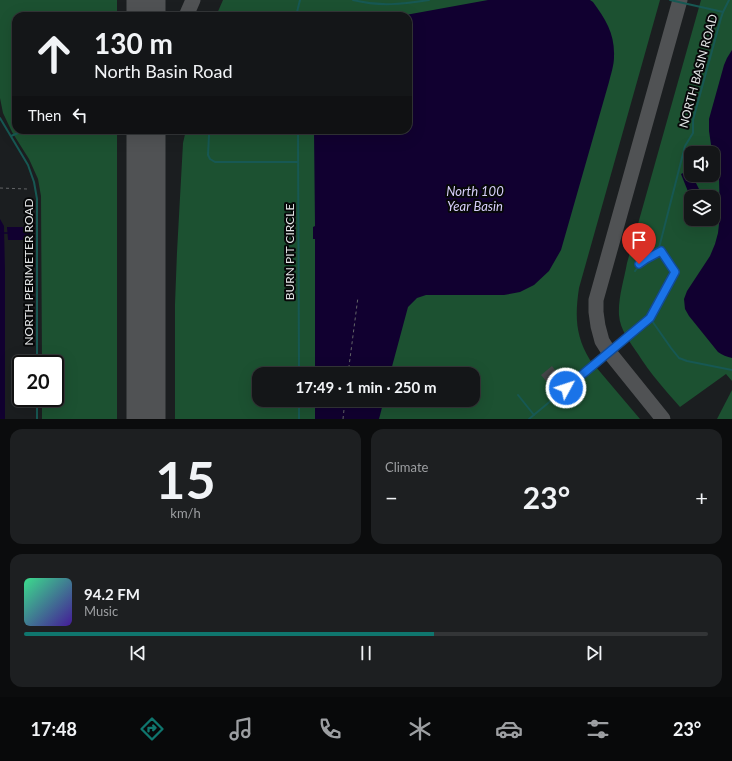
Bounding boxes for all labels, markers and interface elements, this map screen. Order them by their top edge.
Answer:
street label: NORTH BASIN ROAD [676,12,720,130]
text: 130 m [94,26,173,60]
icon: ahead [28,28,80,80]
text: North Basin Road [94,60,232,82]
icon: left [69,104,91,126]
text: Then [28,106,61,124]
map controls [684,146,720,226]
button: sound [684,146,720,182]
water label: North 100 Year Basin [446,183,504,214]
button: layers [684,190,720,226]
street label: NORTH PERIMETER ROAD [21,198,36,346]
street label: BURN PIT CIRCLE [282,204,297,300]
pin [622,223,656,264]
icon: arrive [628,229,650,251]
speed limit sign: 20 [12,355,64,407]
position arrow [545,367,587,409]
text: 17:49 · 1 min · 250 m [296,378,436,396]
text: 15 [155,448,216,510]
text: Climate [385,459,428,475]
text: 23° [523,479,570,515]
text: − [385,484,398,511]
text: + [695,484,708,511]
text: km/h [170,505,201,521]
text: 94.2 FM [84,585,140,603]
text: Music [84,603,118,619]
icon: previous [127,642,149,664]
icon: pause [355,642,377,664]
icon: next [583,642,605,664]
icon: directions [138,715,166,743]
icon: music [227,715,255,743]
icon: phone [316,715,344,743]
icon: climate [406,715,434,743]
icon: car [495,715,523,743]
icon: filters [584,715,612,743]
text: 17:48 [31,718,77,740]
text: 23° [673,718,701,740]

